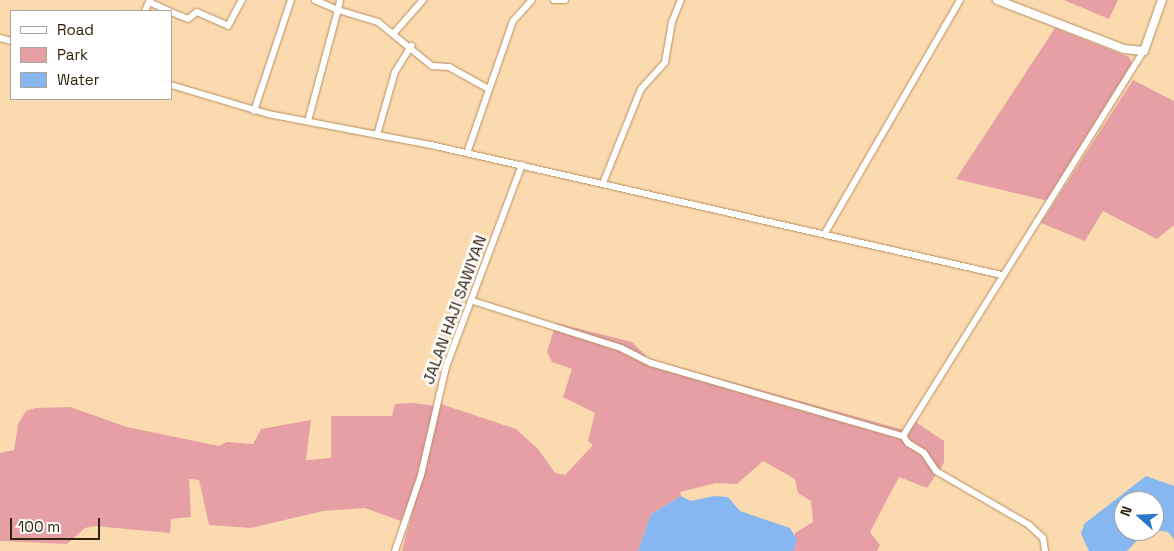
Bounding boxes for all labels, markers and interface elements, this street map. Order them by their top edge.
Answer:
legend [10,10,172,100]
text: Road [57,20,94,39]
text: Park [57,45,88,64]
text: Water [57,70,99,89]
street label: JALAN HAJI SAWIYAN [419,233,491,387]
north arrow [1114,491,1164,541]
text: N [1116,504,1136,519]
scale bar [12,508,102,540]
text: 100 m [18,517,60,536]

